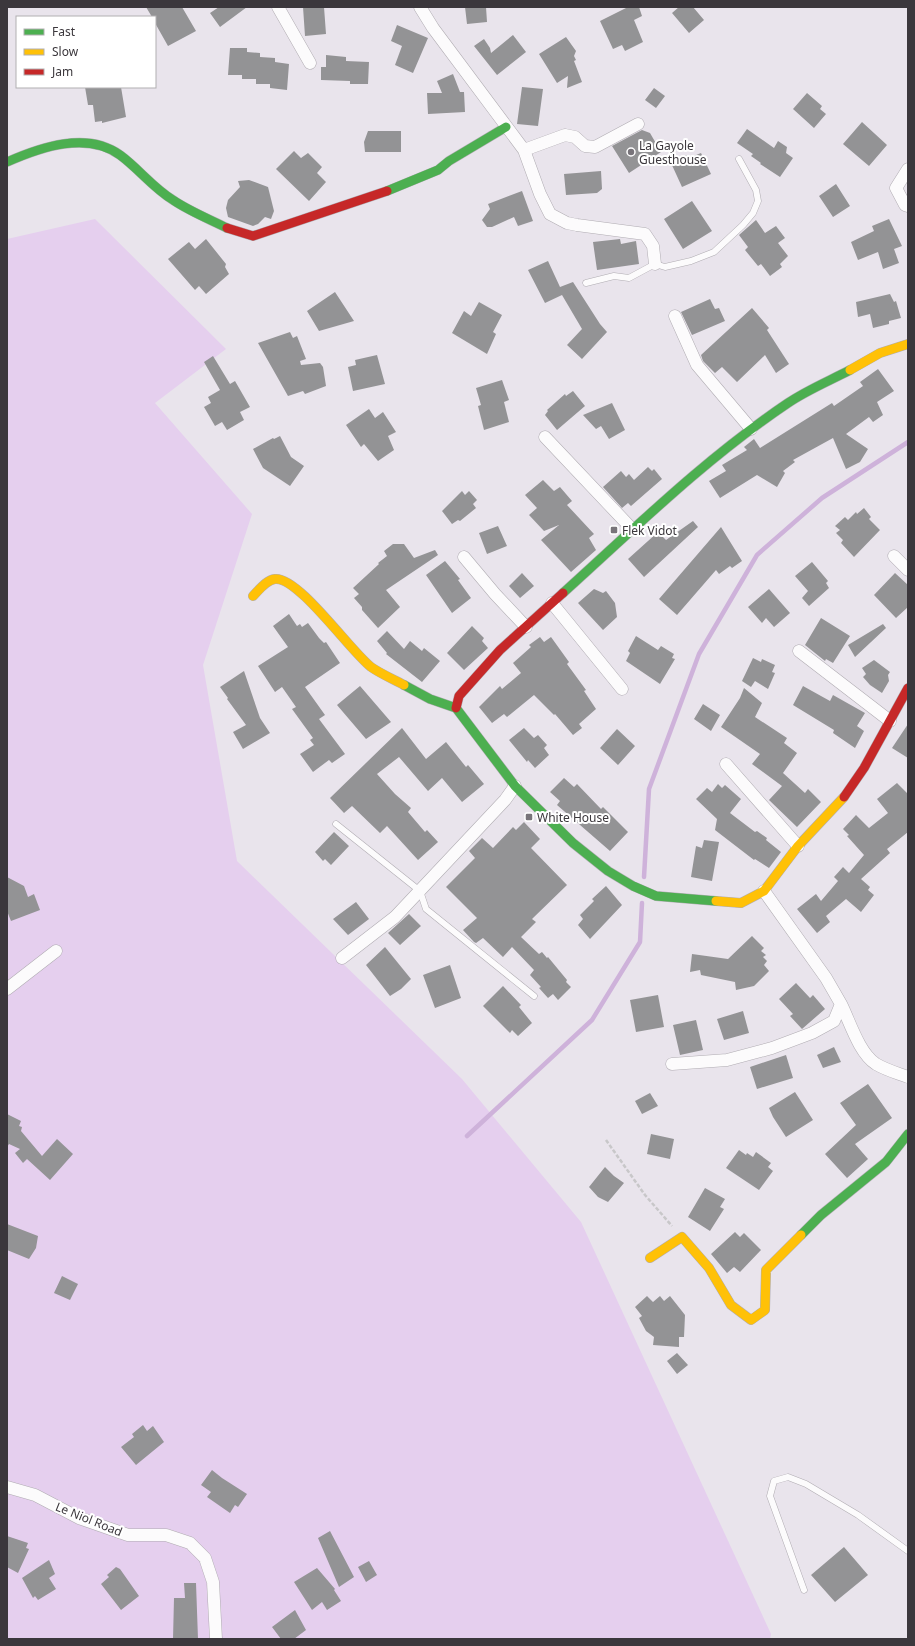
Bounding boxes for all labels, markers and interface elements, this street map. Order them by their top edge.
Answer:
legend [16,16,156,88]
text: Fast [52,23,76,40]
text: Slow [52,43,79,60]
text: Jam [51,63,73,80]
place label: La Gayole Guesthouse [639,137,707,168]
marker: La Gayole Guesthouse [626,147,636,157]
place label: Flek Vidot [622,522,678,539]
marker: Flek Vidot [609,525,619,535]
place label: White House [537,809,609,826]
marker: White House [524,812,534,822]
street label: Le Niol Road [53,1498,125,1540]

